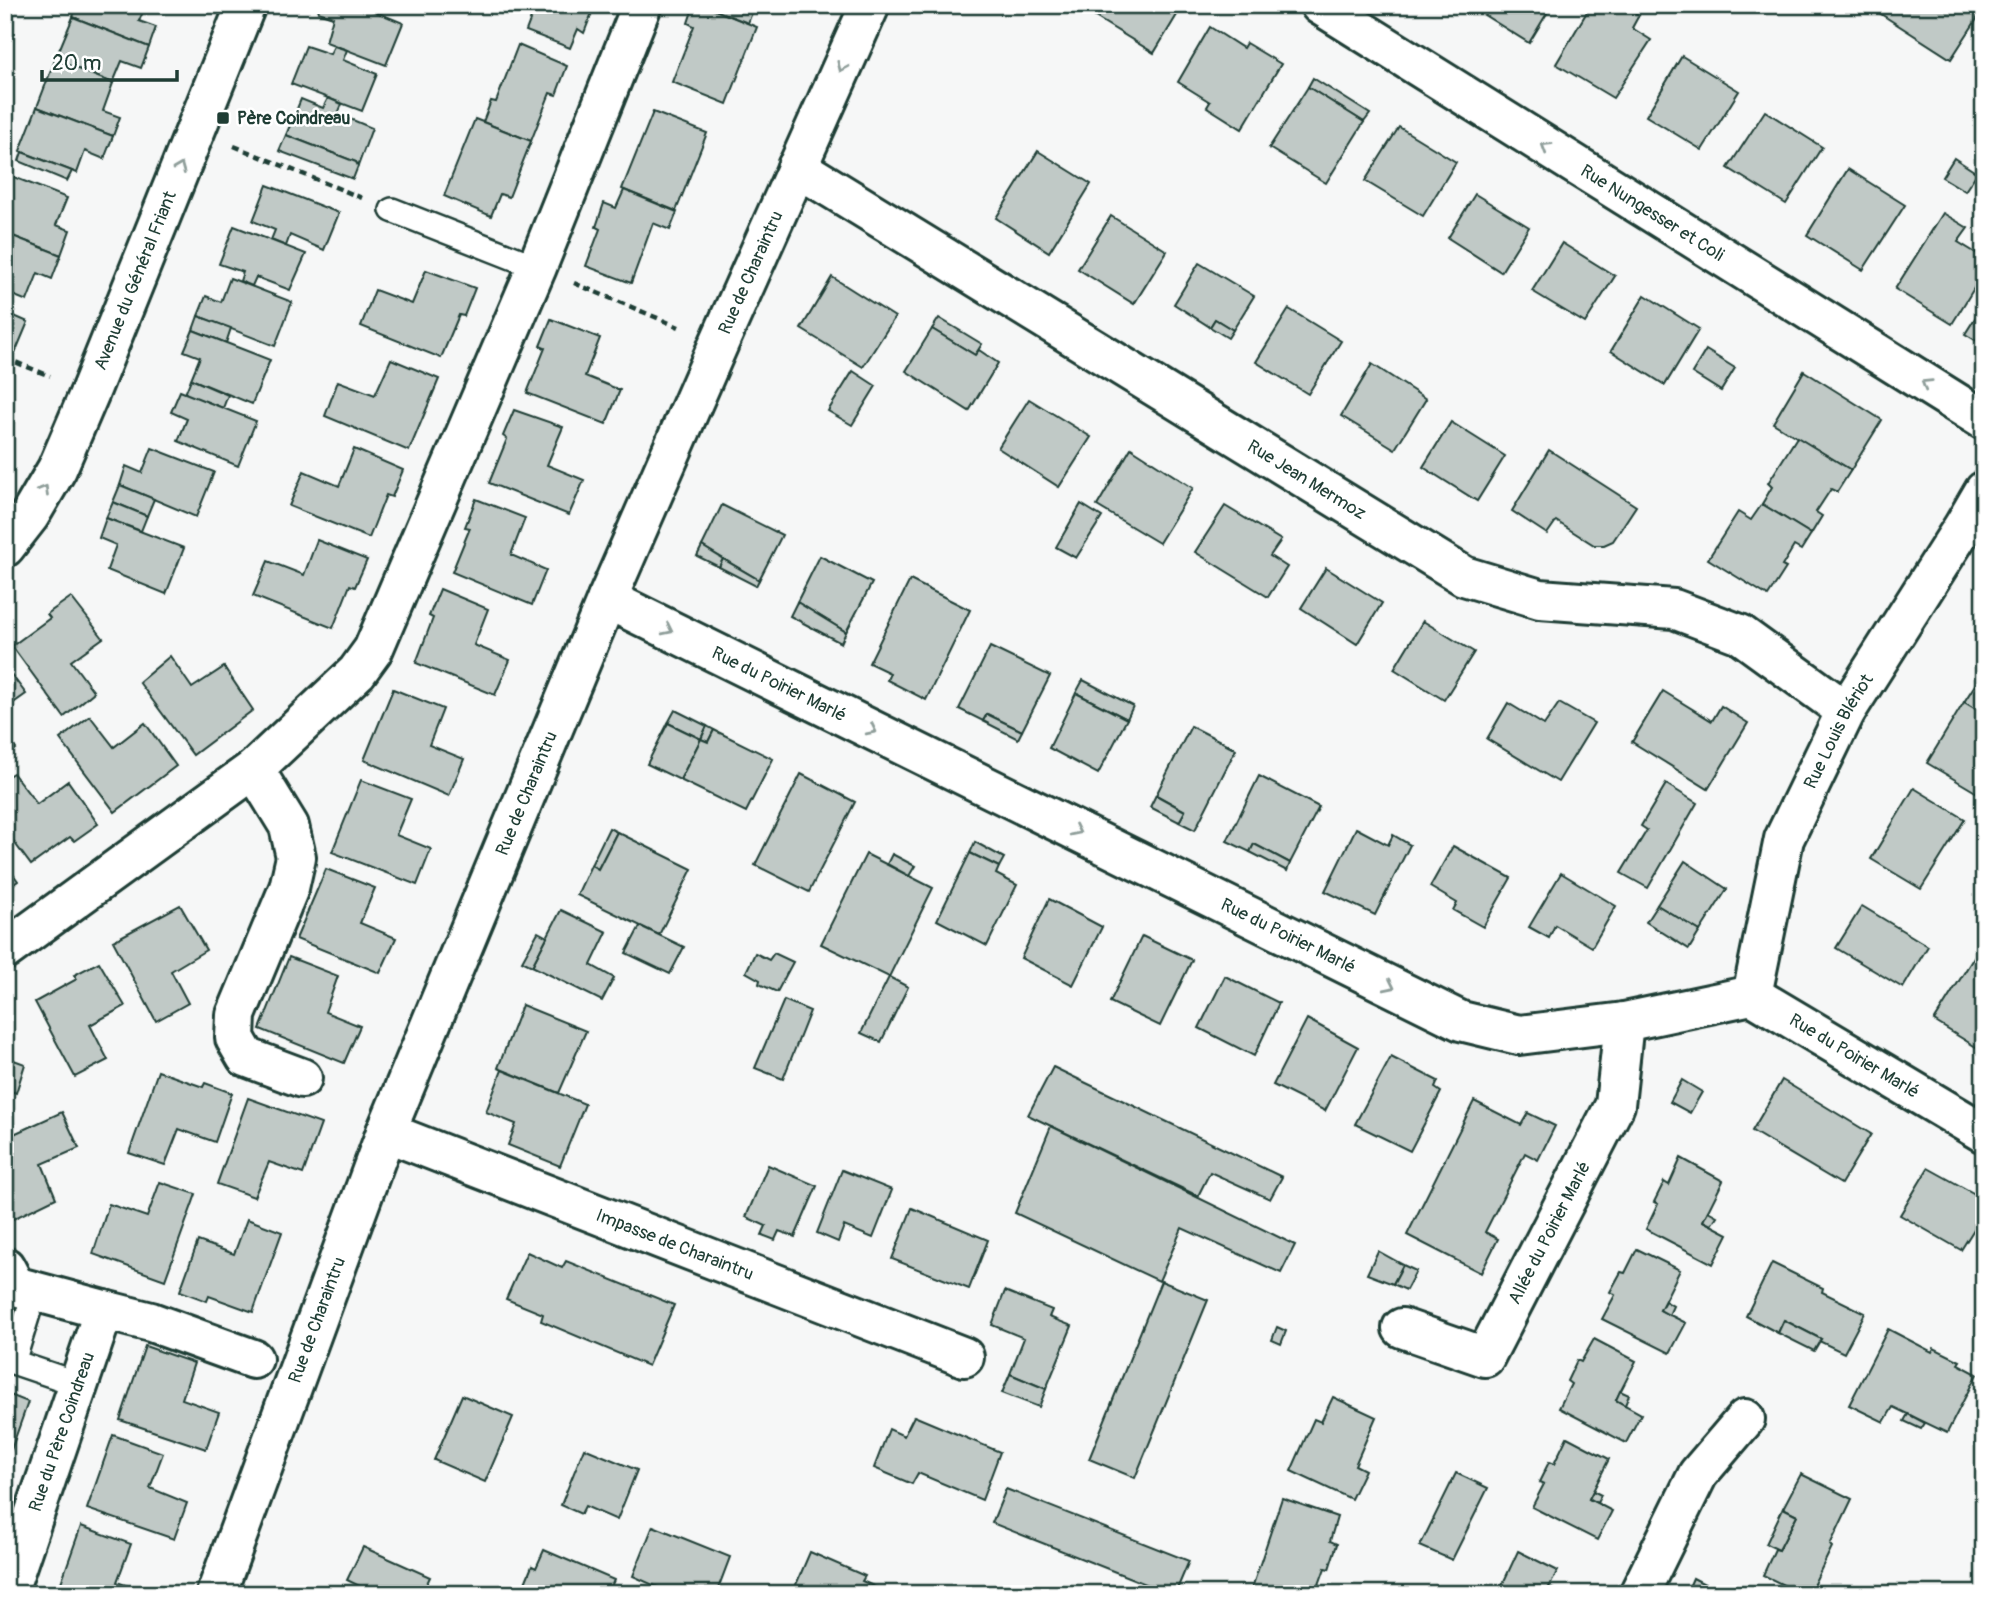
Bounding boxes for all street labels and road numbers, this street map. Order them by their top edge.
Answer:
street label: Rue Nungesser et Coli [1576,159,1729,266]
street label: Avenue du Général Friant [89,187,182,373]
street label: Rue de Charaintru [713,207,788,338]
street label: Rue Jean Mermoz [1243,434,1370,525]
street label: Rue du Poirier Marlé [708,641,850,727]
street label: Rue Louis Blériot [1799,669,1879,792]
street label: Rue de Charaintru [490,728,562,859]
street label: Rue du Poirier Marlé [1217,893,1360,979]
street label: Rue du Poirier Marlé [1785,1008,1924,1103]
street label: Allée du Poirier Marlé [1503,1157,1596,1308]
street label: Impasse de Charaintru [593,1203,757,1285]
street label: Rue de Charaintru [283,1254,351,1386]
street label: Rue du Père Coindreau [24,1349,100,1515]

